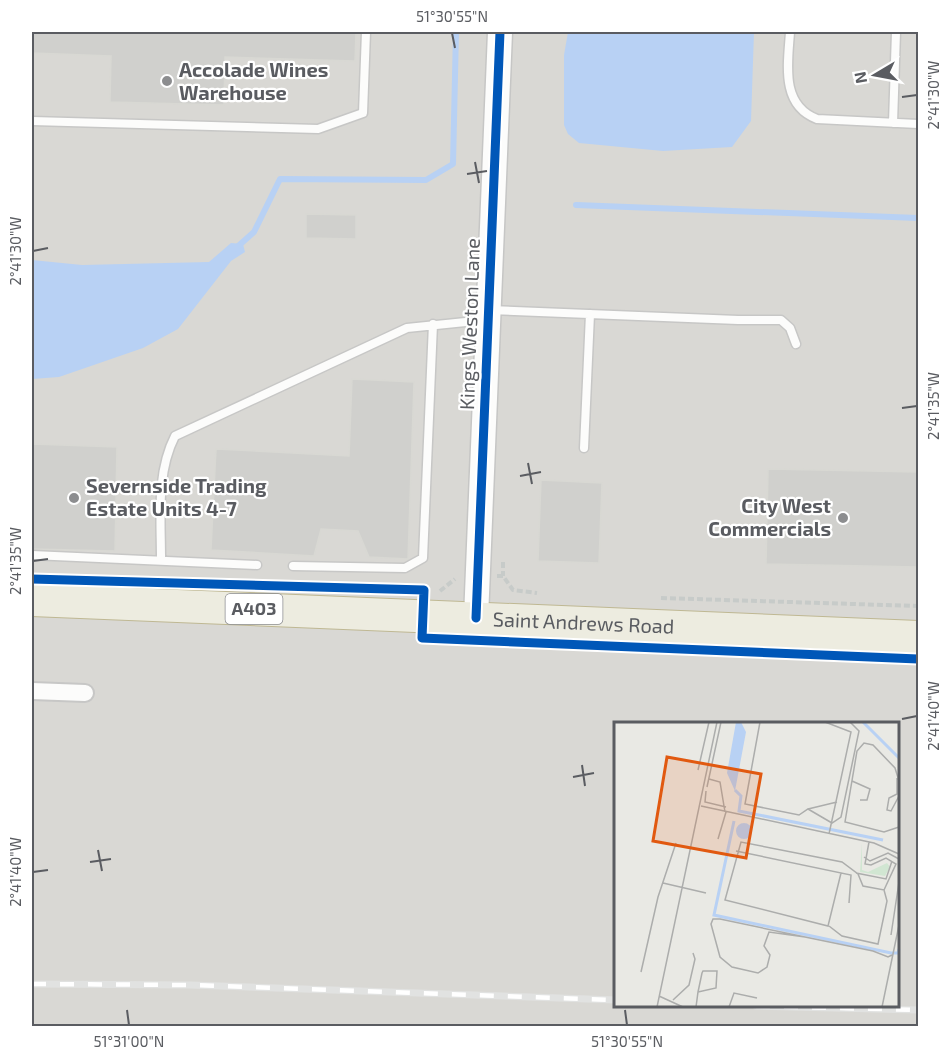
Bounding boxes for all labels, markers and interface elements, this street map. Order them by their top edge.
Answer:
text: 51°30'55"N [416,7,488,25]
north arrow [845,45,905,105]
place label: Accolade Wines Warehouse [179,57,328,104]
text: 2°41'30"W [924,60,942,130]
text: N [849,70,870,85]
marker: Accolade Wines Warehouse [160,74,174,88]
text: 2°41'30"W [6,216,24,286]
street label: Kings Weston Lane [454,238,484,410]
text: 2°41'35"W [924,372,942,440]
place label: Severnside Trading Estate Units 4-7 [86,473,267,520]
marker: Severnside Trading Estate Units 4-7 [67,491,81,505]
place label: City West Commercials [708,493,831,540]
marker: City West Commercials [836,511,850,525]
text: 2°41'35"W [6,527,24,595]
road number: A403 [226,594,282,624]
street label: Saint Andrews Road [492,606,675,638]
text: 2°41'40"W [924,681,942,751]
inset map [614,722,899,1007]
text: 2°41'40"W [6,837,24,907]
text: 51°31'00"N [94,1032,164,1050]
text: 51°30'55"N [591,1032,663,1050]

